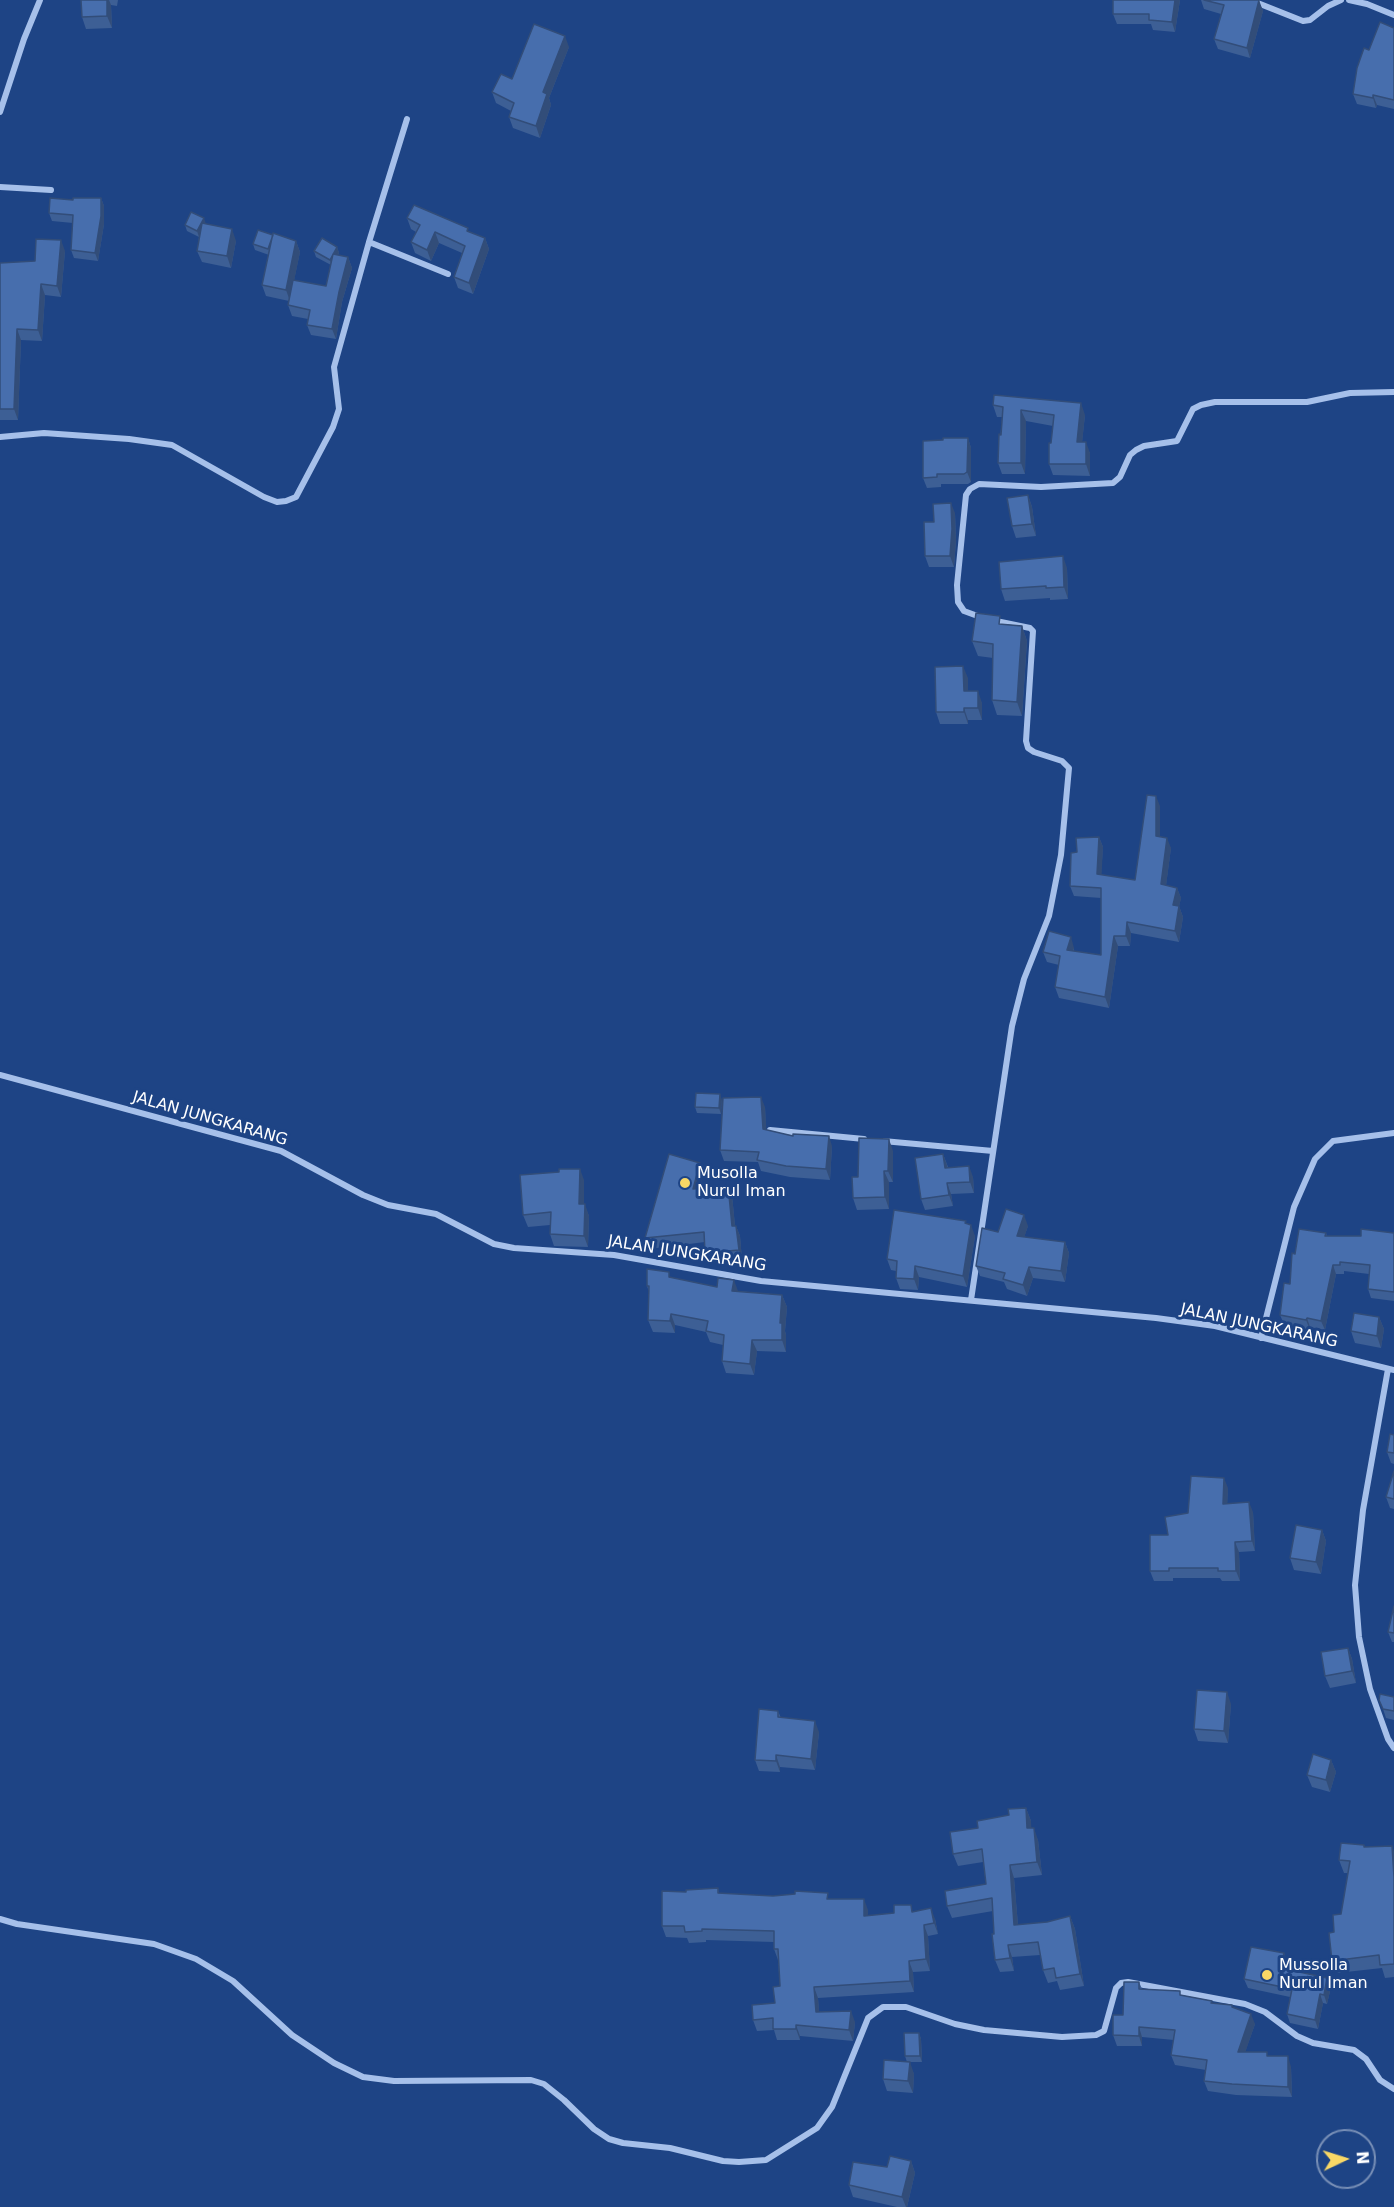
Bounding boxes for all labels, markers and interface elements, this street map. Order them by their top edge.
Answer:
street label: JALAN JUNGKARANG [130,1088,290,1150]
place label: Musolla Nurul Iman [697,1164,786,1202]
marker: Musolla Nurul Iman [678,1176,692,1190]
street label: JALAN JUNGKARANG [606,1232,768,1276]
street label: JALAN JUNGKARANG [1179,1300,1339,1352]
place label: Mussolla Nurul Iman [1279,1956,1368,1994]
marker: Mussolla Nurul Iman [1260,1968,1274,1982]
north arrow [1316,2129,1376,2189]
text: N [1353,2150,1372,2165]

